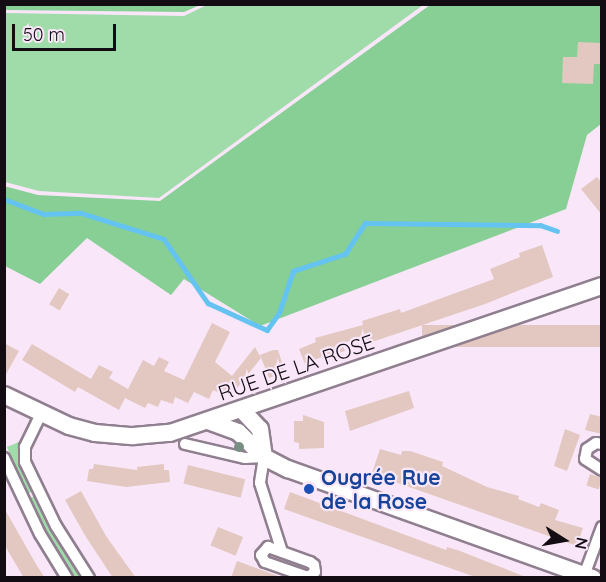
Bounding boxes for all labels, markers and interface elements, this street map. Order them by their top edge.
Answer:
scale bar [15,12,118,50]
text: 50 m [23,23,65,46]
street label: RUE DE LA ROSE [215,328,377,406]
place label: Ougrée Rue de la Rose [321,464,441,514]
marker: Ougrée Rue de la Rose [302,482,316,496]
north arrow [534,510,594,570]
text: N [571,536,593,551]

